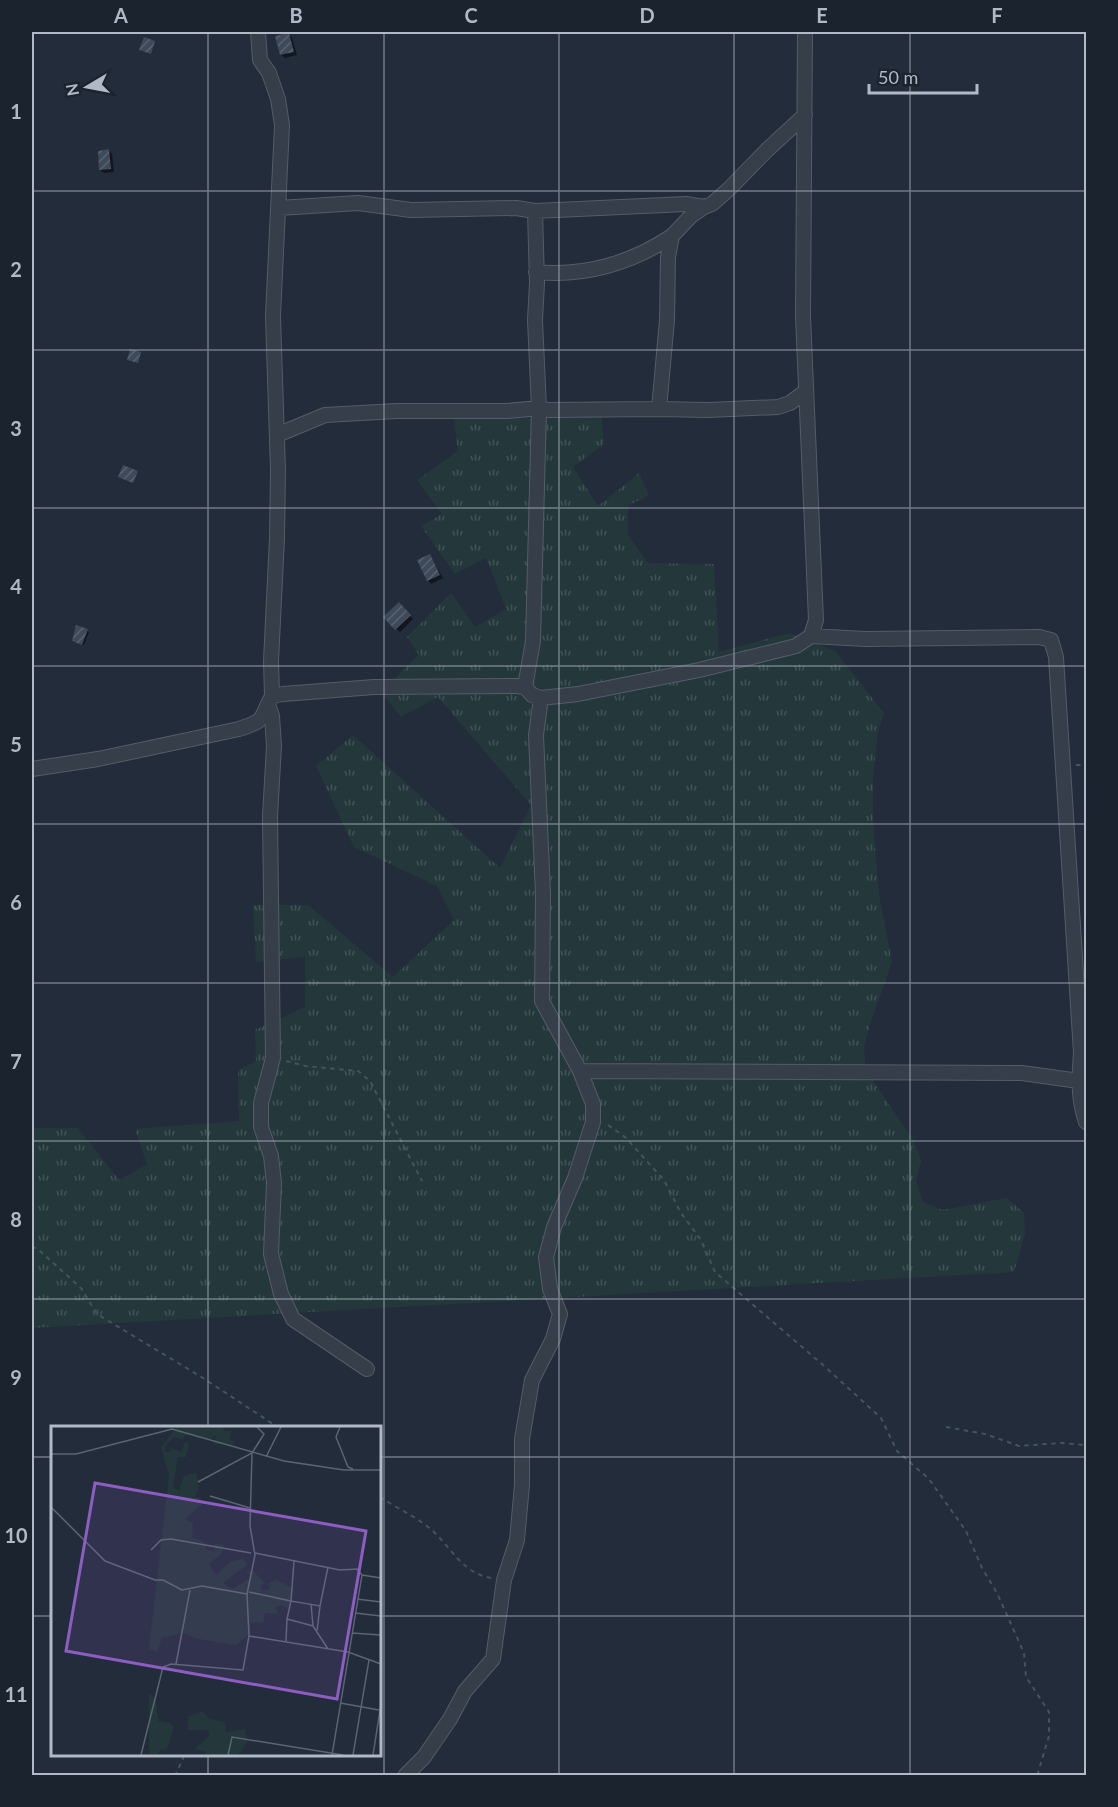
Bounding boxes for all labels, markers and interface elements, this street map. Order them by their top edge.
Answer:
text: A [113,3,128,27]
text: B [289,3,303,27]
text: C [464,3,478,27]
text: D [639,3,655,27]
text: E [816,3,828,27]
text: F [991,3,1003,27]
north arrow [57,57,117,117]
scale bar [869,57,977,95]
text: 50 m [878,66,918,88]
text: N [61,82,82,97]
text: 1 [10,99,22,123]
text: 2 [10,257,22,281]
text: 3 [10,416,22,440]
text: 4 [10,574,22,598]
text: 5 [10,732,22,756]
text: 6 [10,890,22,914]
text: 7 [10,1049,22,1073]
text: 8 [10,1207,22,1231]
text: 9 [10,1365,22,1389]
inset map [51,1426,381,1756]
text: 10 [4,1523,28,1547]
text: 11 [4,1682,28,1706]

